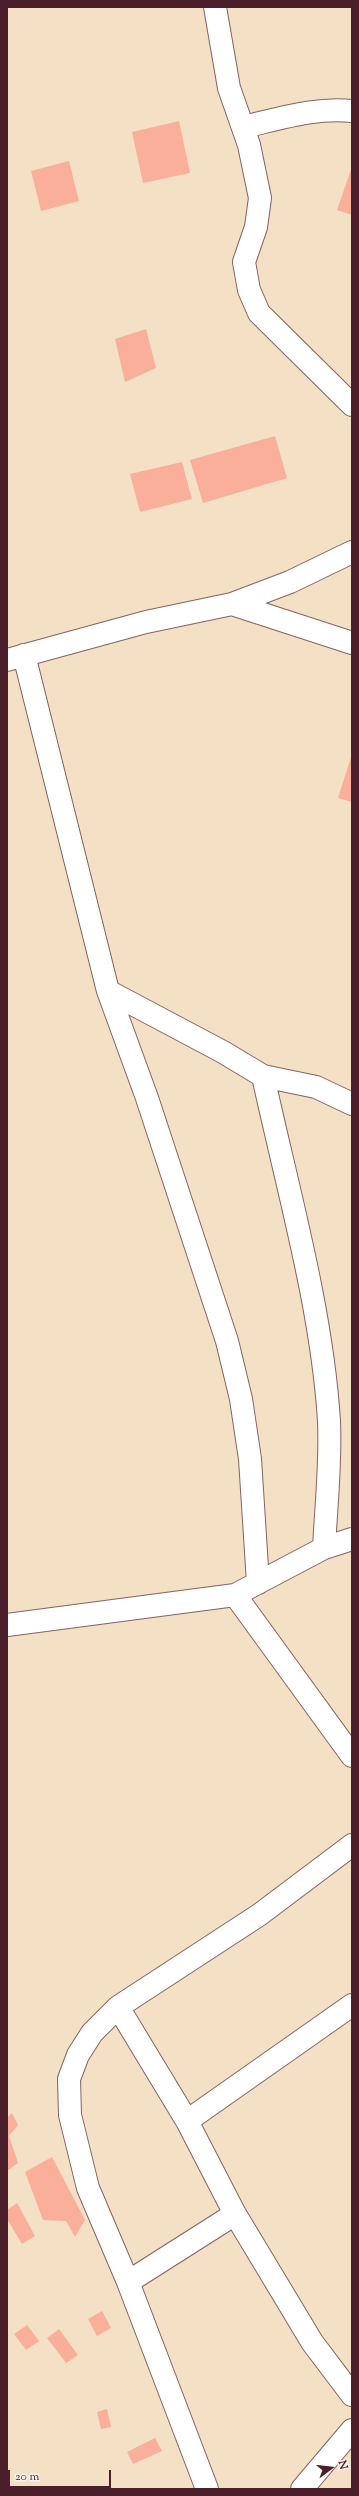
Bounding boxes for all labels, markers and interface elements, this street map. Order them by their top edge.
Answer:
north arrow [311,2448,351,2488]
text: N [334,2459,351,2471]
scale bar [10,2462,113,2488]
text: 20 m [15,2468,39,2486]

